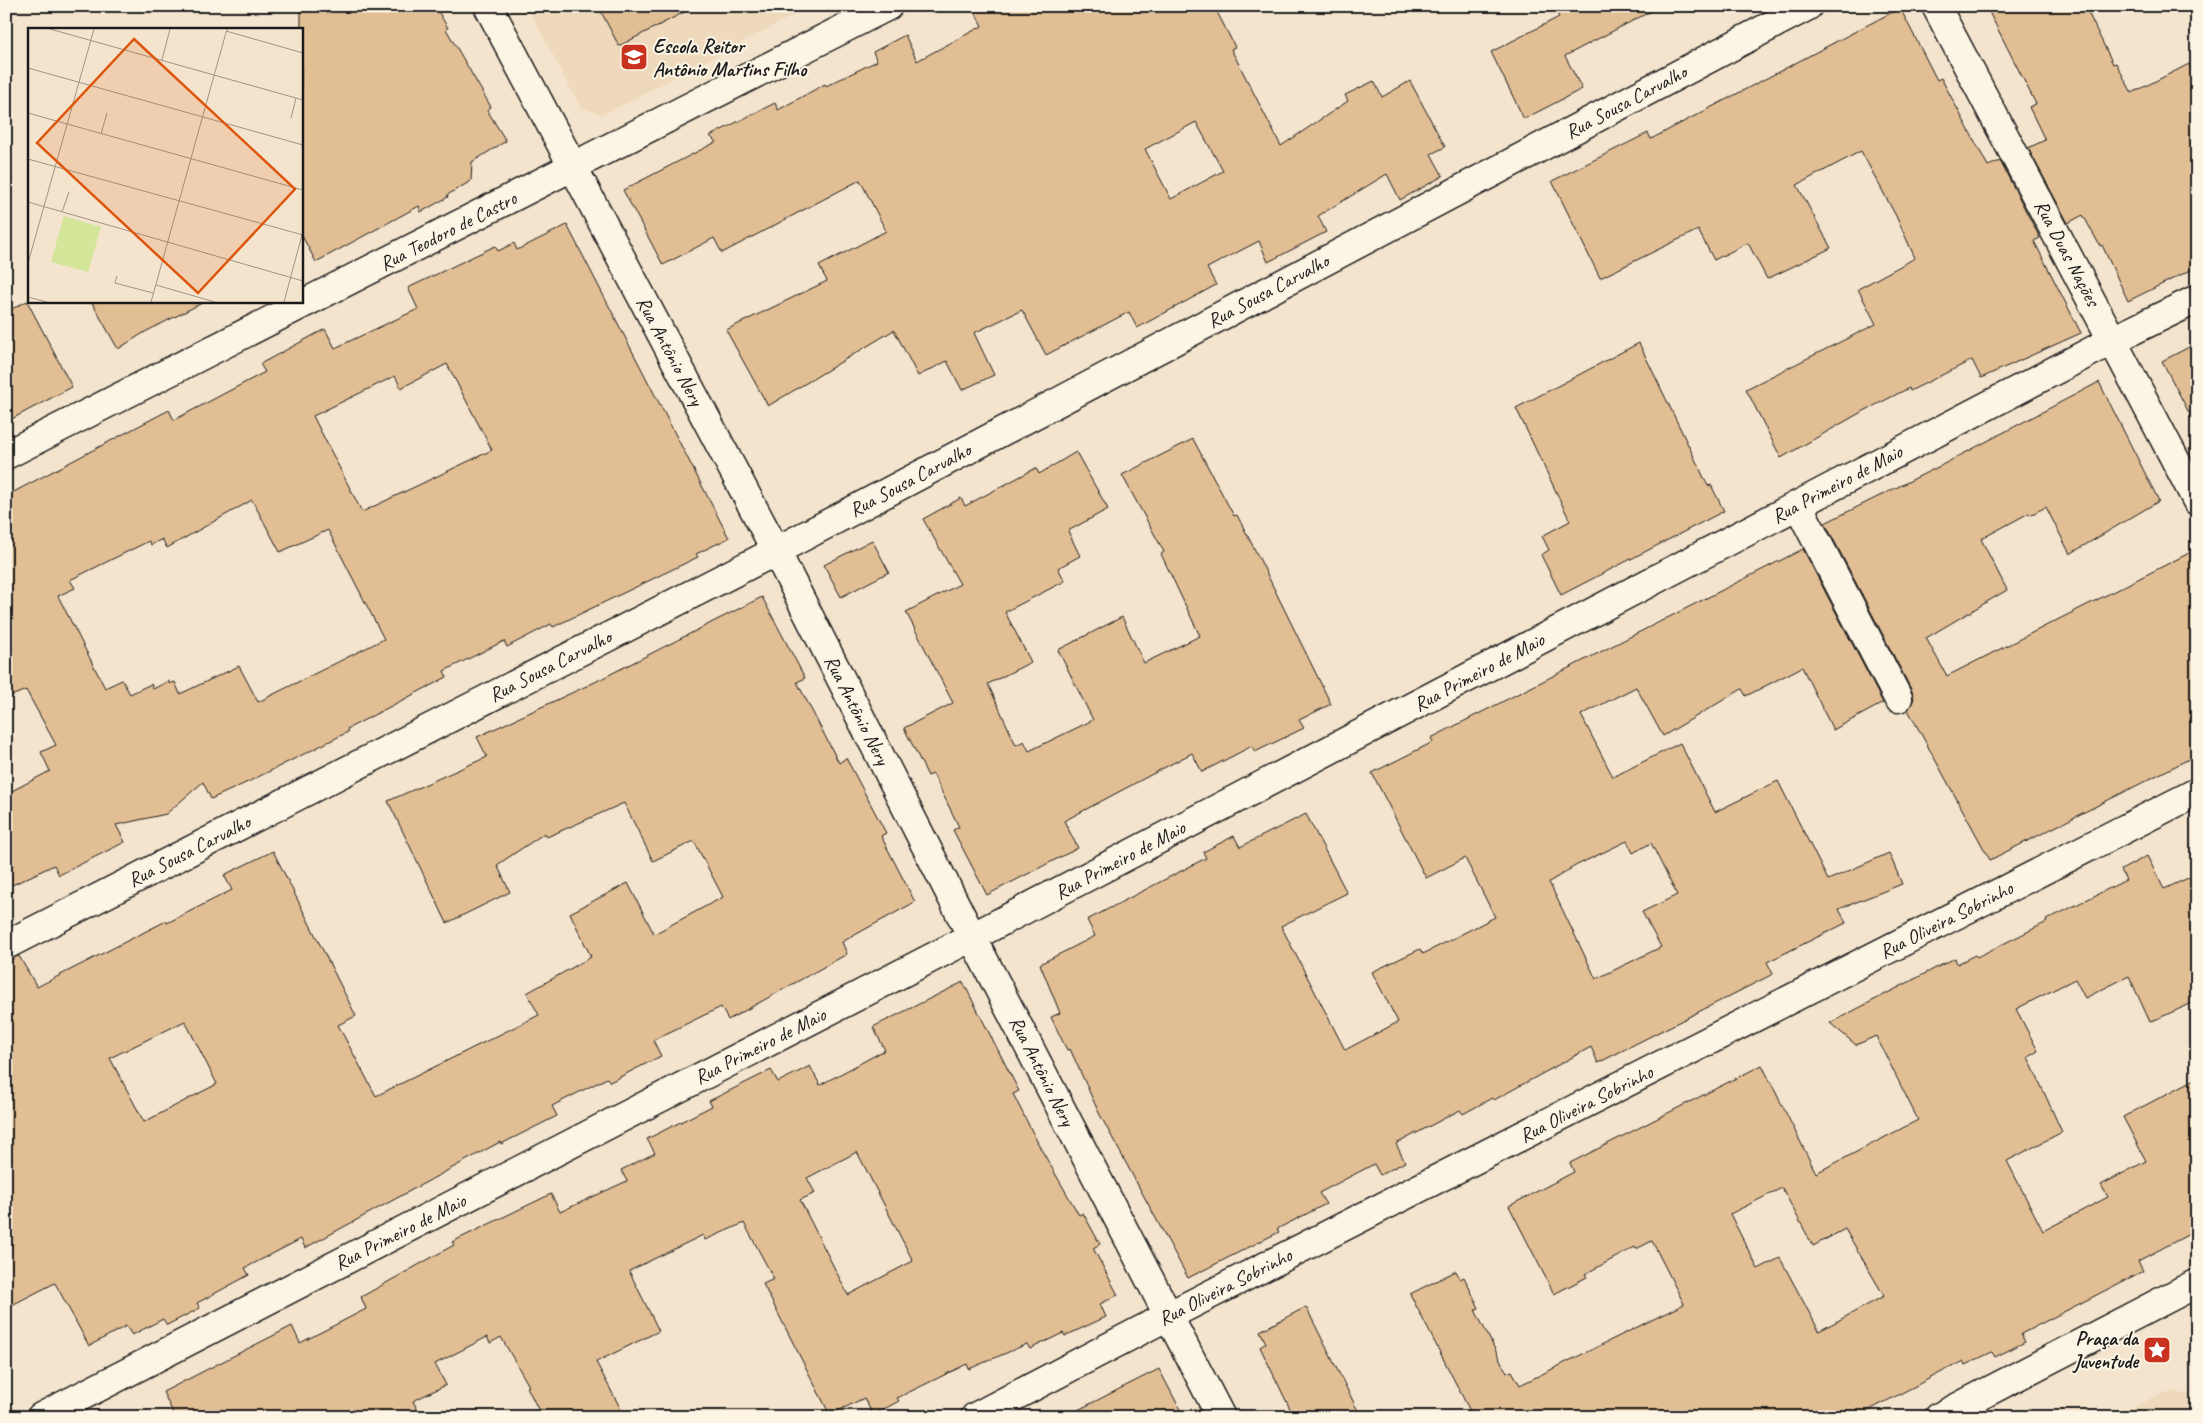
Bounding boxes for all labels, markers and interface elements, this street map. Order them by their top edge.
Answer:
inset map [28,28,302,302]
place label: Escola Reitor Antônio Martins Filho [653,34,808,82]
school or university icon: Escola Reitor Antônio Martins Filho [619,42,649,72]
street label: Rua Sousa Carvalho [1561,59,1693,145]
street label: Rua Teodoro de Castro [375,185,522,276]
street label: Rua Duas Nações [2029,196,2106,312]
street label: Rua Sousa Carvalho [1203,248,1335,334]
street label: Rua Antônio Nery [631,292,710,412]
street label: Rua Sousa Carvalho [845,437,977,523]
street label: Rua Primeiro de Maio [1767,439,1907,529]
street label: Rua Sousa Carvalho [485,624,617,708]
street label: Rua Primeiro de Maio [1409,627,1549,717]
street label: Rua Antônio Nery [819,651,896,771]
street label: Rua Sousa Carvalho [124,809,256,893]
street label: Rua Primeiro de Maio [1050,815,1190,905]
street label: Rua Oliveira Sobrinho [1875,875,2018,964]
street label: Rua Primeiro de Maio [690,1002,831,1090]
street label: Rua Antônio Nery [1004,1012,1081,1132]
street label: Rua Oliveira Sobrinho [1515,1059,1658,1148]
street label: Rua Primeiro de Maio [330,1188,471,1276]
street label: Rua Oliveira Sobrinho [1154,1242,1297,1331]
place label: Praça da Juventude [2071,1326,2140,1374]
place icon: Praça da Juventude [2142,1335,2172,1365]

